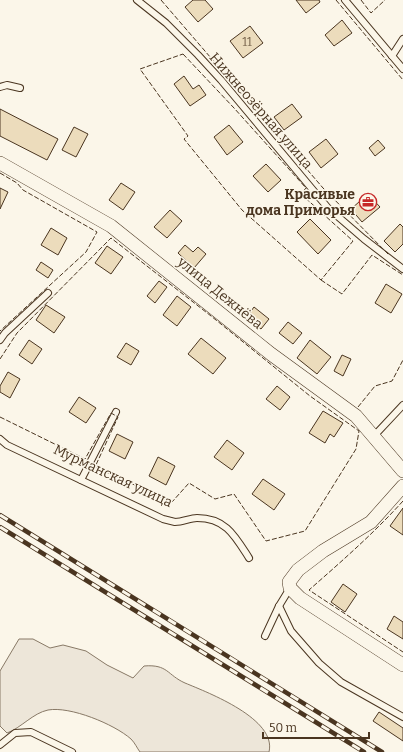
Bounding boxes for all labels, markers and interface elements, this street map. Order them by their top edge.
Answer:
house number: 11 [242,35,252,49]
street label: Нижнеозёрная улица [206,49,316,173]
place label: Красивые дома Приморья [246,186,355,219]
office icon: Красивые дома Приморья [358,192,378,212]
street label: улица Дежнёва [173,253,266,333]
street label: Мурманская улица [51,441,176,511]
scale bar [263,714,369,740]
text: 50 m [269,721,298,735]

